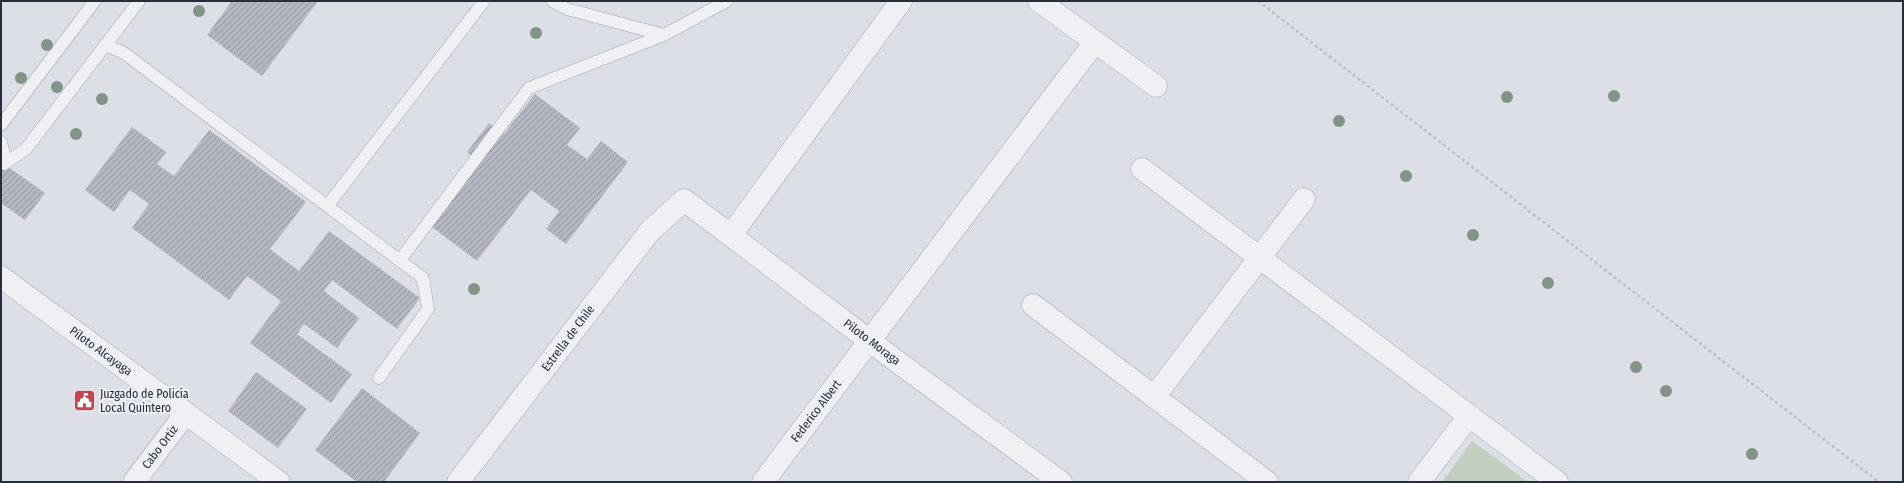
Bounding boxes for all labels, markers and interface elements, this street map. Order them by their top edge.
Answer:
street label: Estrella de Chile [539,302,597,374]
street label: Piloto Moraga [841,316,903,368]
street label: Piloto Alcayaga [67,324,135,378]
street label: Federico Albert [788,377,844,445]
place label: Juzgado de Policía Local Quintero [100,387,189,415]
public building icon: Juzgado de Policía Local Quintero [72,388,98,414]
street label: Cabo Ortiz [139,422,181,471]

